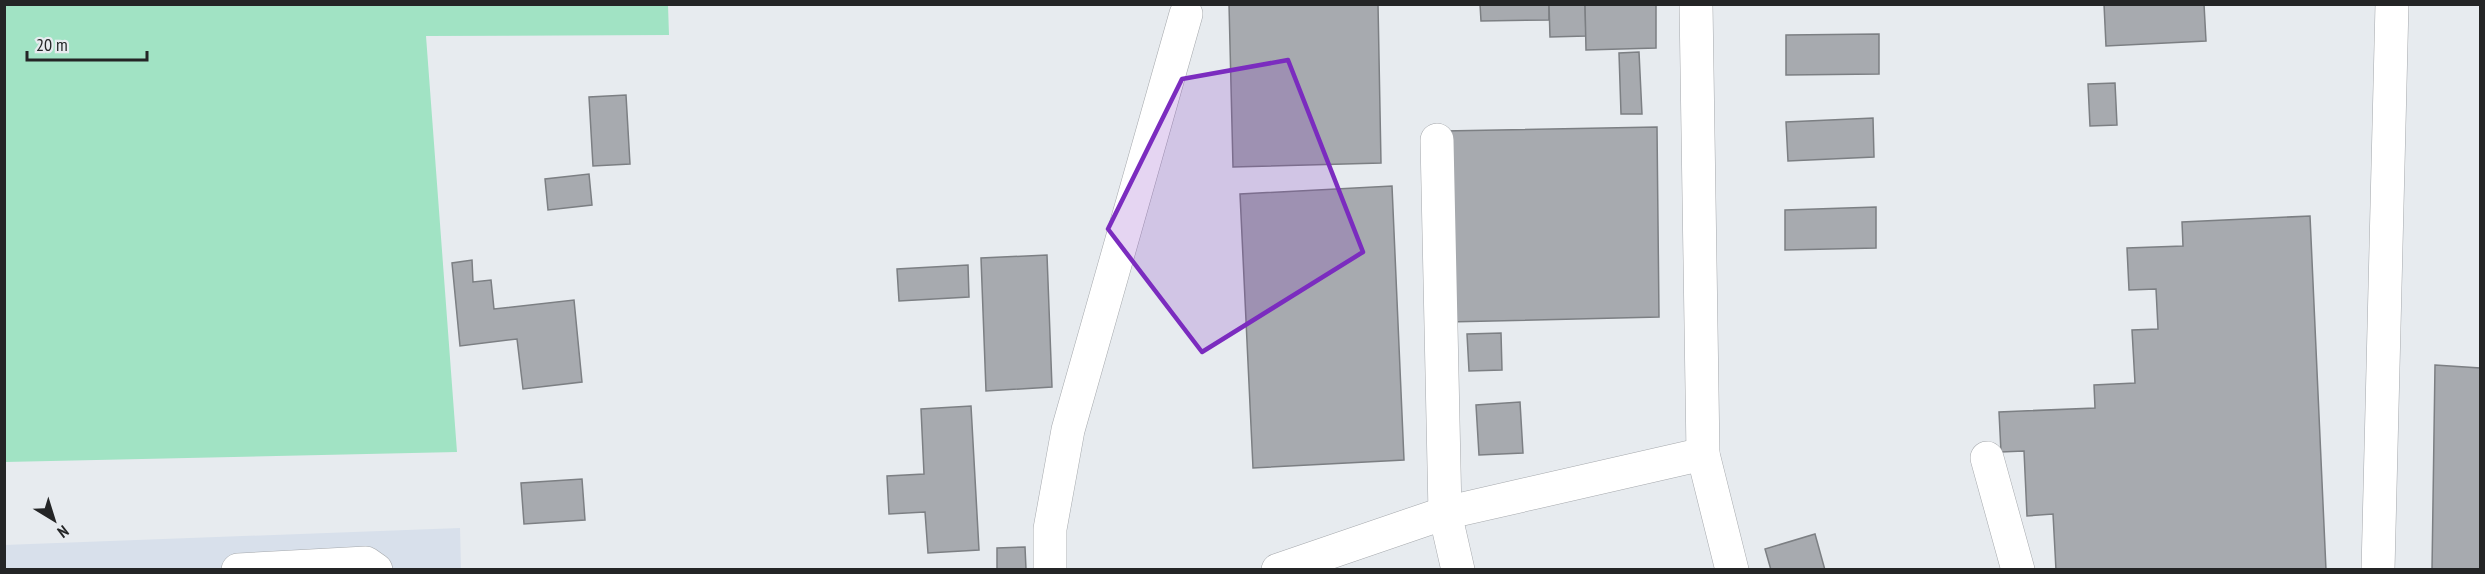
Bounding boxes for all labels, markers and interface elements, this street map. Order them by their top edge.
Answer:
scale bar [27,24,147,62]
text: 20 m [36,33,68,56]
north arrow [24,490,84,550]
text: N [54,521,73,542]

